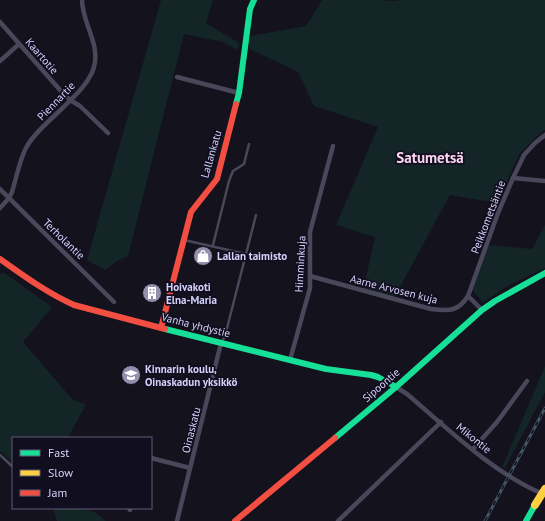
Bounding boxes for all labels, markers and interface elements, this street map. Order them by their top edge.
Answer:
street label: Kaartotie [23,35,62,77]
street label: Piennartie [34,78,78,123]
street label: Lallankatu [197,128,225,180]
district label: Satumetsä [396,148,464,167]
street label: Peikkometsäntie [468,178,509,256]
street label: Terholantie [40,216,88,263]
street label: Himminkuja [292,235,308,293]
shop icon: Lallan taimisto [192,245,214,267]
place label: Lallan taimisto [217,249,287,263]
street label: Aarne Arvosen kuja [349,271,439,307]
place label: Hoivakoti Elna-Maria [166,280,217,307]
building icon: Hoivakoti Elna-Maria [141,282,163,304]
street label: Vanha yhdystie [159,309,232,340]
place label: Kinnarin koulu, Oinaskadun yksikkö [145,362,238,389]
school or university icon: Kinnarin koulu, Oinaskadun yksikkö [120,364,142,386]
street label: Sipoontie [359,365,403,405]
street label: Oinaskatu [179,405,203,454]
street label: Mikontie [454,420,495,457]
legend [12,437,152,509]
text: Fast [48,445,69,460]
text: Slow [48,465,73,480]
text: Jam [47,485,67,500]

